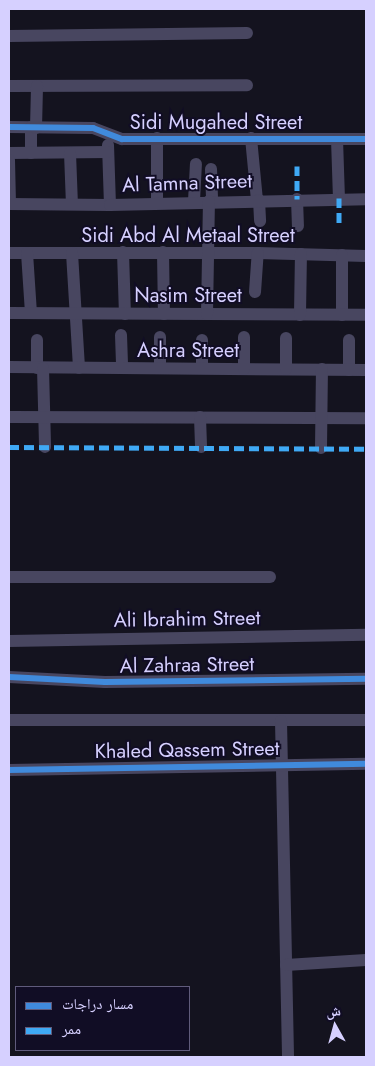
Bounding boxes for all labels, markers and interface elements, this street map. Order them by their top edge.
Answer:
street label: Sidi Mugahed Street [130,110,302,134]
street label: Al Tamna Street [122,169,252,197]
street label: Sidi Abd Al Metaal Street [81,223,295,247]
street label: Nasim Street [134,283,242,307]
street label: Ashra Street [137,338,239,362]
street label: Ali Ibrahim Street [113,606,261,632]
street label: Al Zahraa Street [119,652,255,678]
street label: Khaled Qassem Street [94,736,280,764]
legend [15,986,190,1051]
text: مسار دراجات [62,993,133,1015]
text: ش [325,1000,342,1022]
north arrow [310,1001,360,1051]
text: ممر [62,1018,81,1040]

